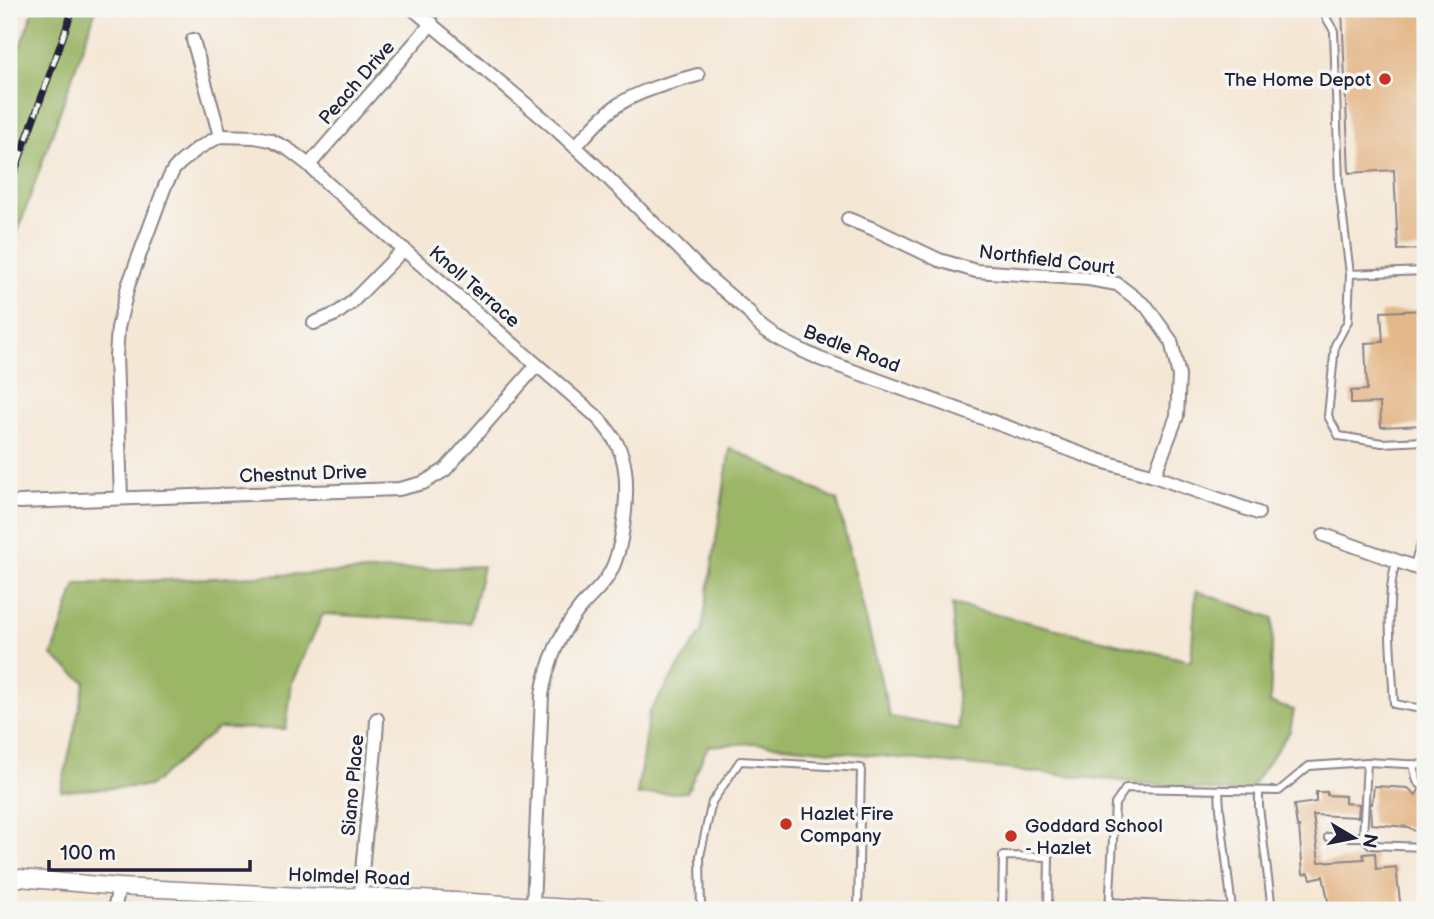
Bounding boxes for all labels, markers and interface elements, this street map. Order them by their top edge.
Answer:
street label: Peach Drive [314,36,400,130]
place label: The Home Depot [1224,69,1371,92]
marker: The Home Depot [1377,71,1393,87]
street label: Knoll Terrace [424,241,524,333]
street label: Northfield Court [978,241,1116,280]
street label: Bedle Road [800,320,903,378]
street label: Chestnut Drive [239,461,367,488]
street label: Siano Place [338,734,369,837]
place label: Hazlet Fire Company [800,803,894,848]
north arrow [1318,804,1388,874]
place label: Goddard School - Hazlet [1025,815,1163,860]
marker: Hazlet Fire Company [778,816,794,832]
scale bar [49,828,250,872]
marker: Goddard School - Hazlet [1003,828,1019,844]
text: N [1357,832,1382,850]
text: 100 m [60,841,116,866]
street label: Holmdel Road [288,864,410,891]

